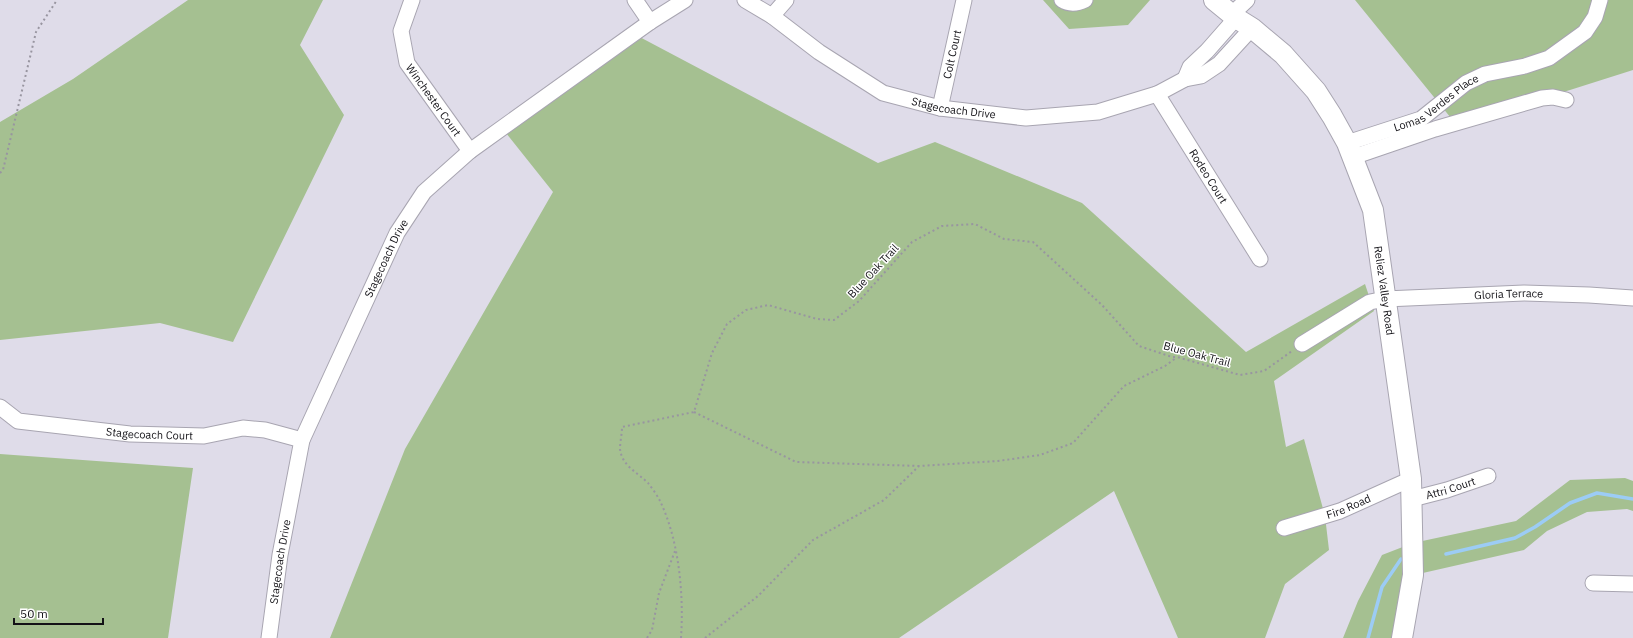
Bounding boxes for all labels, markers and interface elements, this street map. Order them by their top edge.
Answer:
street label: Colt Court [940,28,964,80]
street label: Winchester Court [403,61,464,139]
street label: Lomas Verdes Place [1392,71,1481,134]
street label: Stagecoach Drive [910,94,997,121]
street label: Rodeo Court [1186,146,1231,206]
street label: Stagecoach Drive [361,216,411,300]
street label: Blue Oak Trail [845,241,901,301]
street label: Reliez Valley Road [1371,245,1398,336]
street label: Gloria Terrace [1474,286,1543,302]
street label: Blue Oak Trail [1162,338,1232,370]
street label: Stagecoach Court [105,424,193,443]
street label: Attri Court [1424,474,1477,502]
street label: Fire Road [1325,491,1373,522]
street label: Stagecoach Drive [267,518,294,605]
scale bar [14,600,103,626]
text: 50 m [20,606,48,621]

